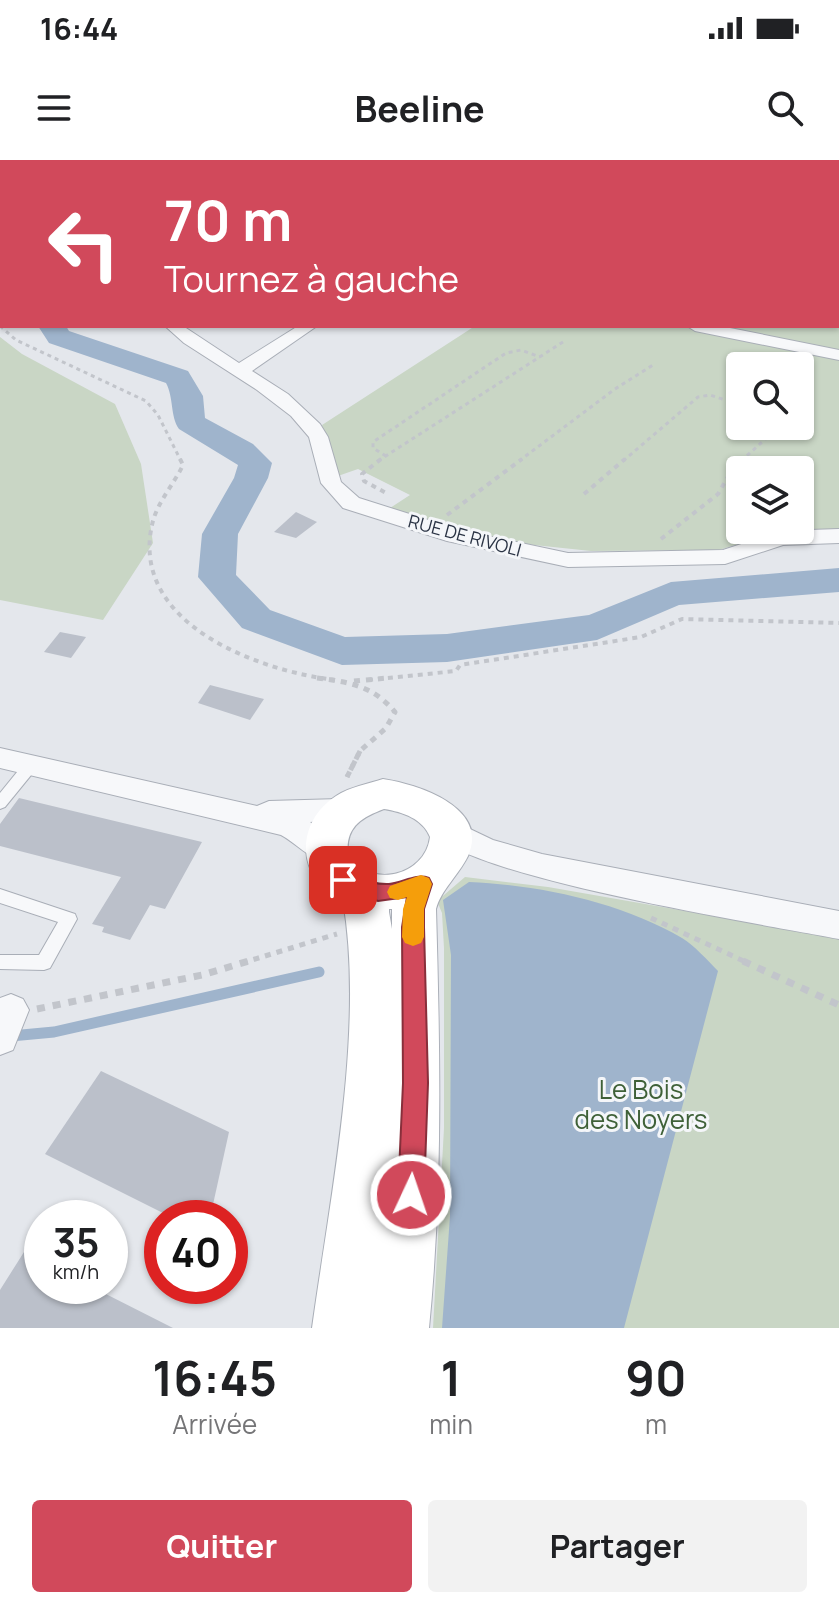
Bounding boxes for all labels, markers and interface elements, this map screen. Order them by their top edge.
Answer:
text: 16:44 [40,8,118,49]
text: Beeline [354,84,485,133]
icon: menu [32,86,76,130]
icon: search [763,86,807,130]
text: 70 m [164,181,292,258]
icon: left [32,192,136,296]
text: Tournez à gauche [164,254,459,303]
map controls [726,352,814,544]
button: search [726,352,814,440]
button: layers [726,456,814,544]
street label: RUE DE RIVOLI [406,508,524,562]
pin [309,846,377,914]
icon: arrive [321,858,365,902]
park label: Le Bois des Noyers [574,1071,708,1137]
position arrow [369,1153,453,1237]
speed limit sign: 40 [144,1200,248,1304]
text: 35 [53,1214,99,1269]
text: km/h [53,1258,99,1285]
text: 16:45 [152,1345,277,1410]
text: 1 [441,1345,462,1410]
text: 90 [625,1345,687,1410]
text: Arrivée [172,1406,257,1442]
text: min [429,1406,473,1442]
text: m [645,1406,667,1442]
button: Quitter [32,1500,412,1592]
button: Partager [428,1500,807,1592]

